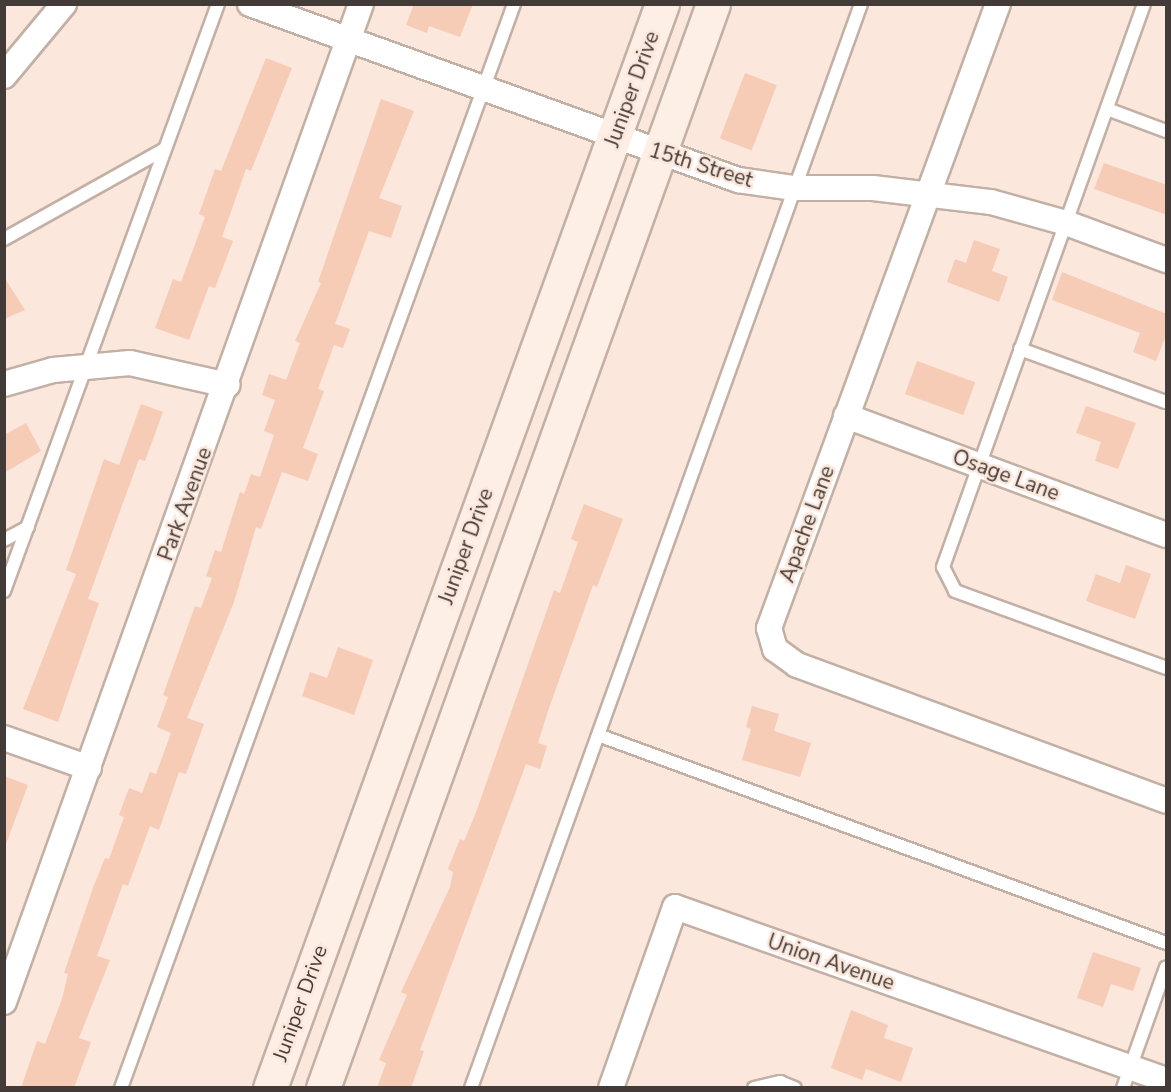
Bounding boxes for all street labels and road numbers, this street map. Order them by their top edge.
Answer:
street label: Juniper Drive [599,28,665,150]
street label: 15th Street [646,137,756,193]
street label: Park Avenue [153,444,217,564]
street label: Osage Lane [949,444,1063,506]
street label: Apache Lane [774,462,840,586]
street label: Juniper Drive [433,485,499,607]
street label: Union Avenue [764,929,898,995]
street label: Juniper Drive [267,942,333,1064]

